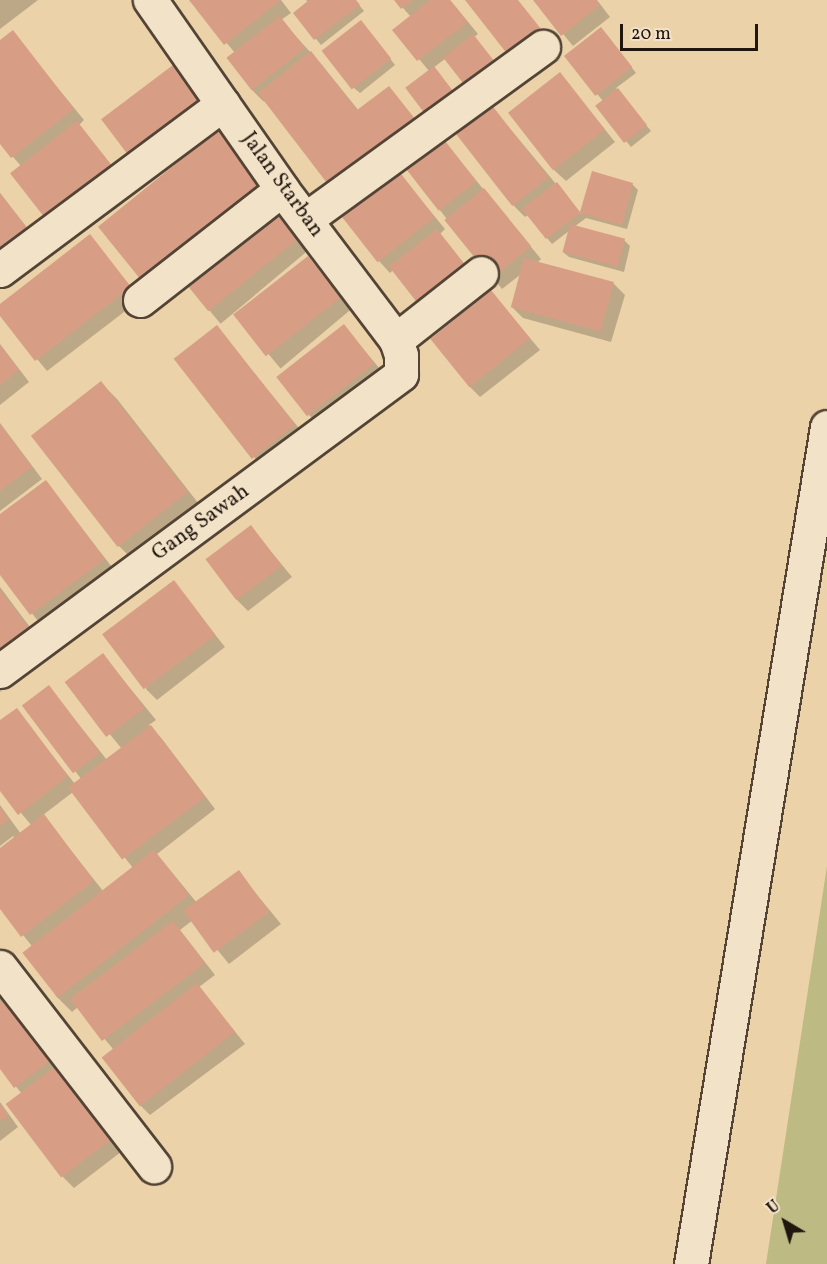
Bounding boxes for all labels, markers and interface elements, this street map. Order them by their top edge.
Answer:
scale bar [623,12,761,50]
text: 20 m [631,22,671,47]
street label: Jalan Starban [235,128,329,242]
street label: Gang Sawah [148,479,254,567]
north arrow [755,1192,815,1252]
text: U [763,1196,785,1220]

